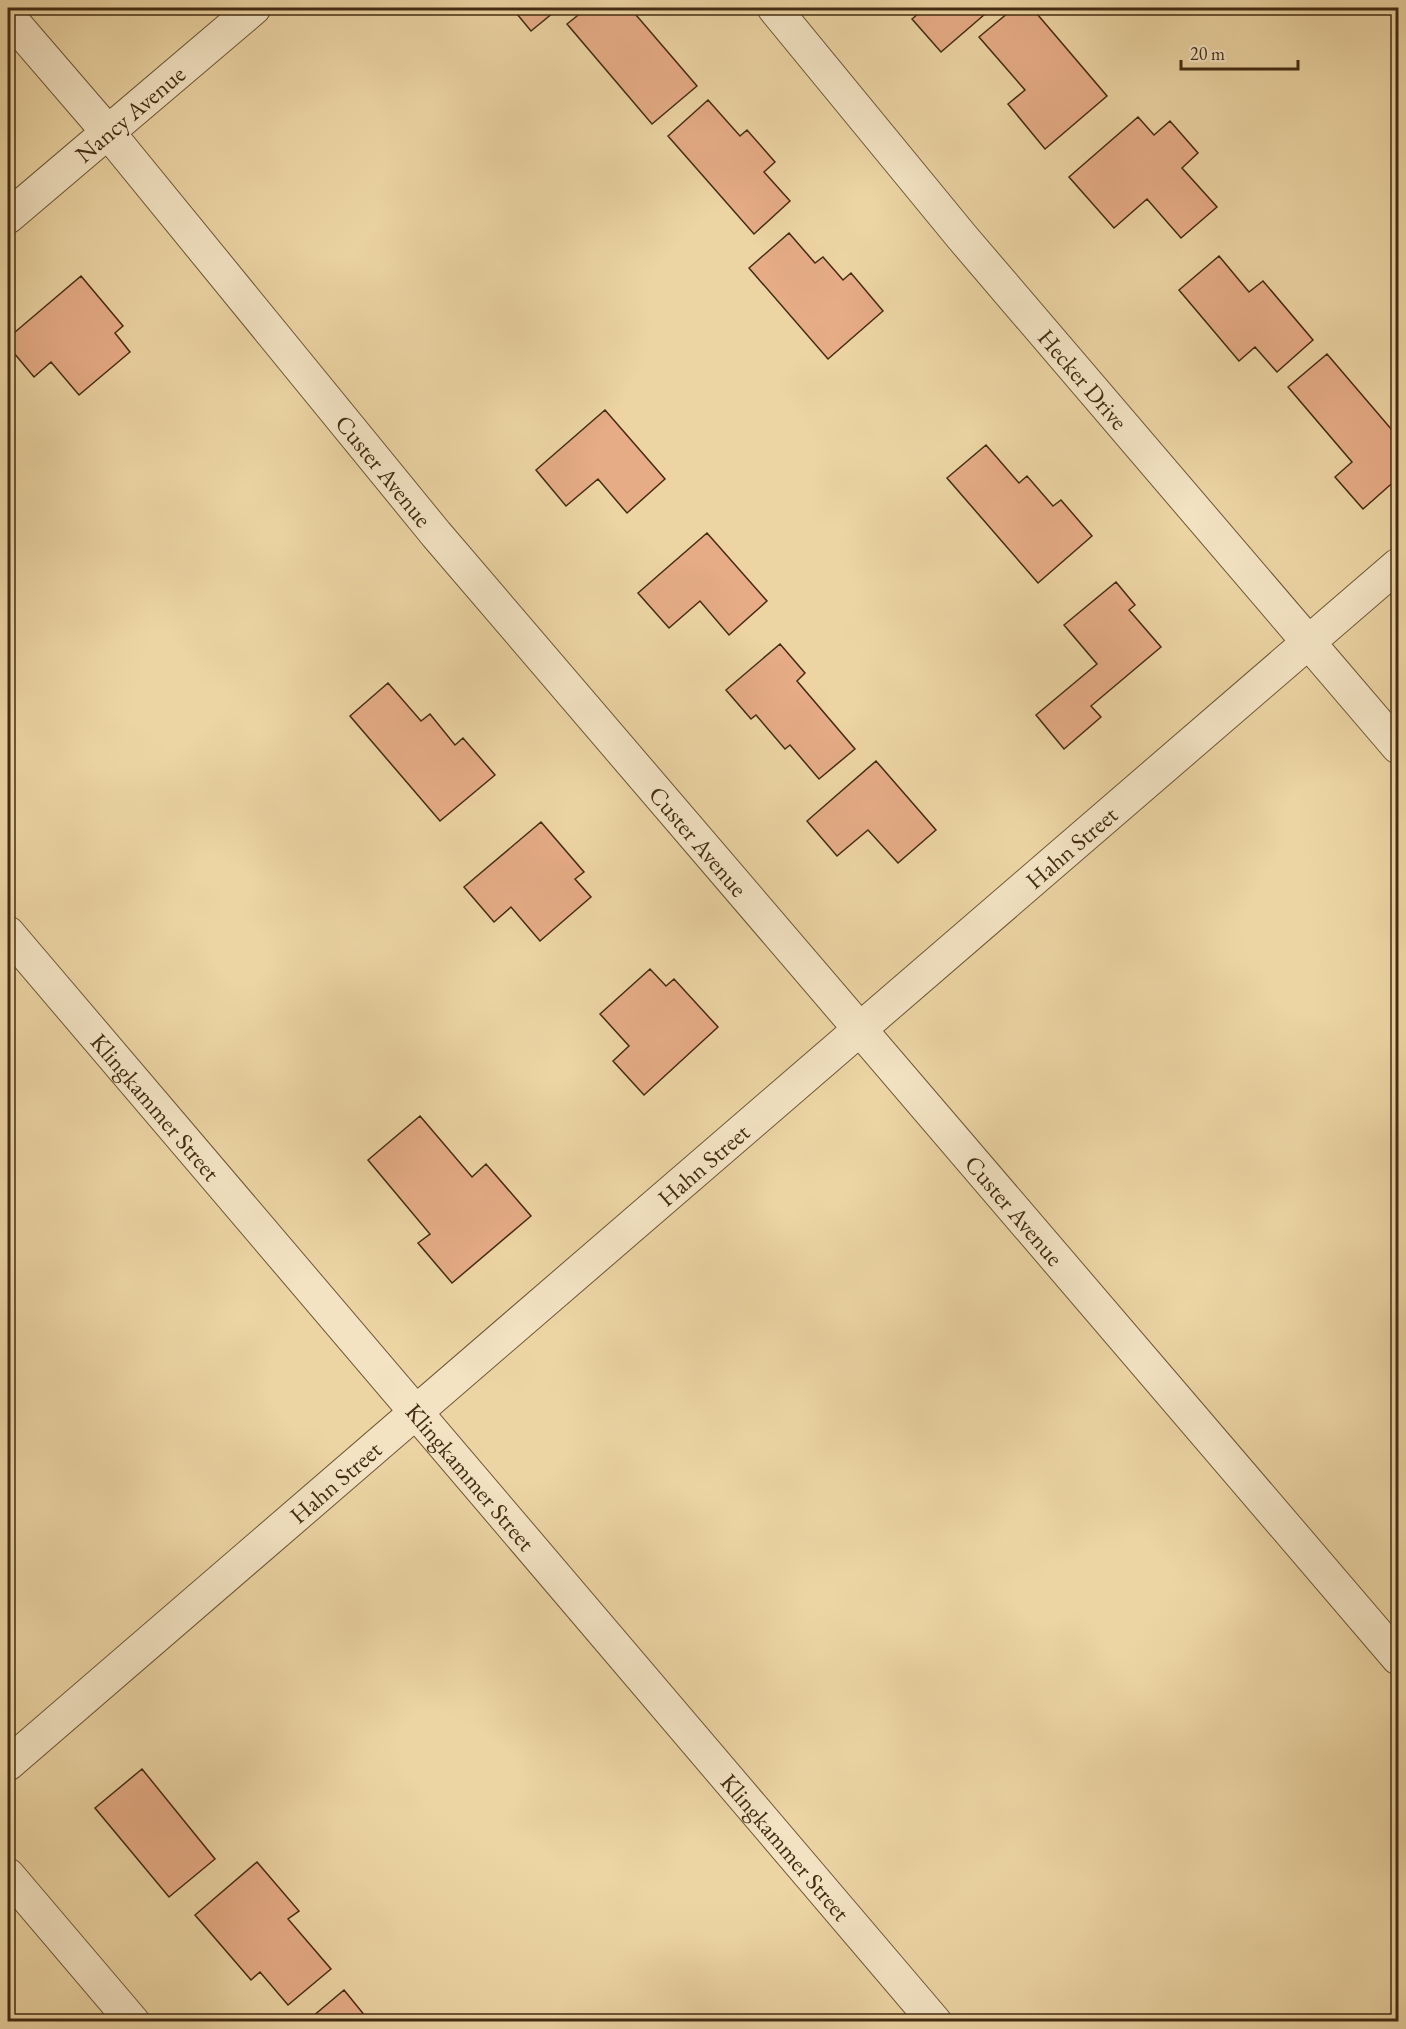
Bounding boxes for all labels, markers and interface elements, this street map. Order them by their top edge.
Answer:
scale bar [1181,33,1298,71]
text: 20 m [1190,42,1225,65]
street label: Nancy Avenue [69,58,191,169]
street label: Hecker Drive [1032,322,1135,436]
street label: Custer Avenue [329,408,439,533]
street label: Custer Avenue [643,779,755,903]
street label: Hahn Street [1019,798,1124,895]
street label: Klingkammer Street [84,1026,228,1187]
street label: Hahn Street [651,1116,756,1213]
street label: Custer Avenue [959,1148,1071,1272]
street label: Klingkammer Street [399,1396,543,1557]
street label: Hahn Street [283,1433,388,1530]
street label: Klingkammer Street [714,1767,858,1927]

